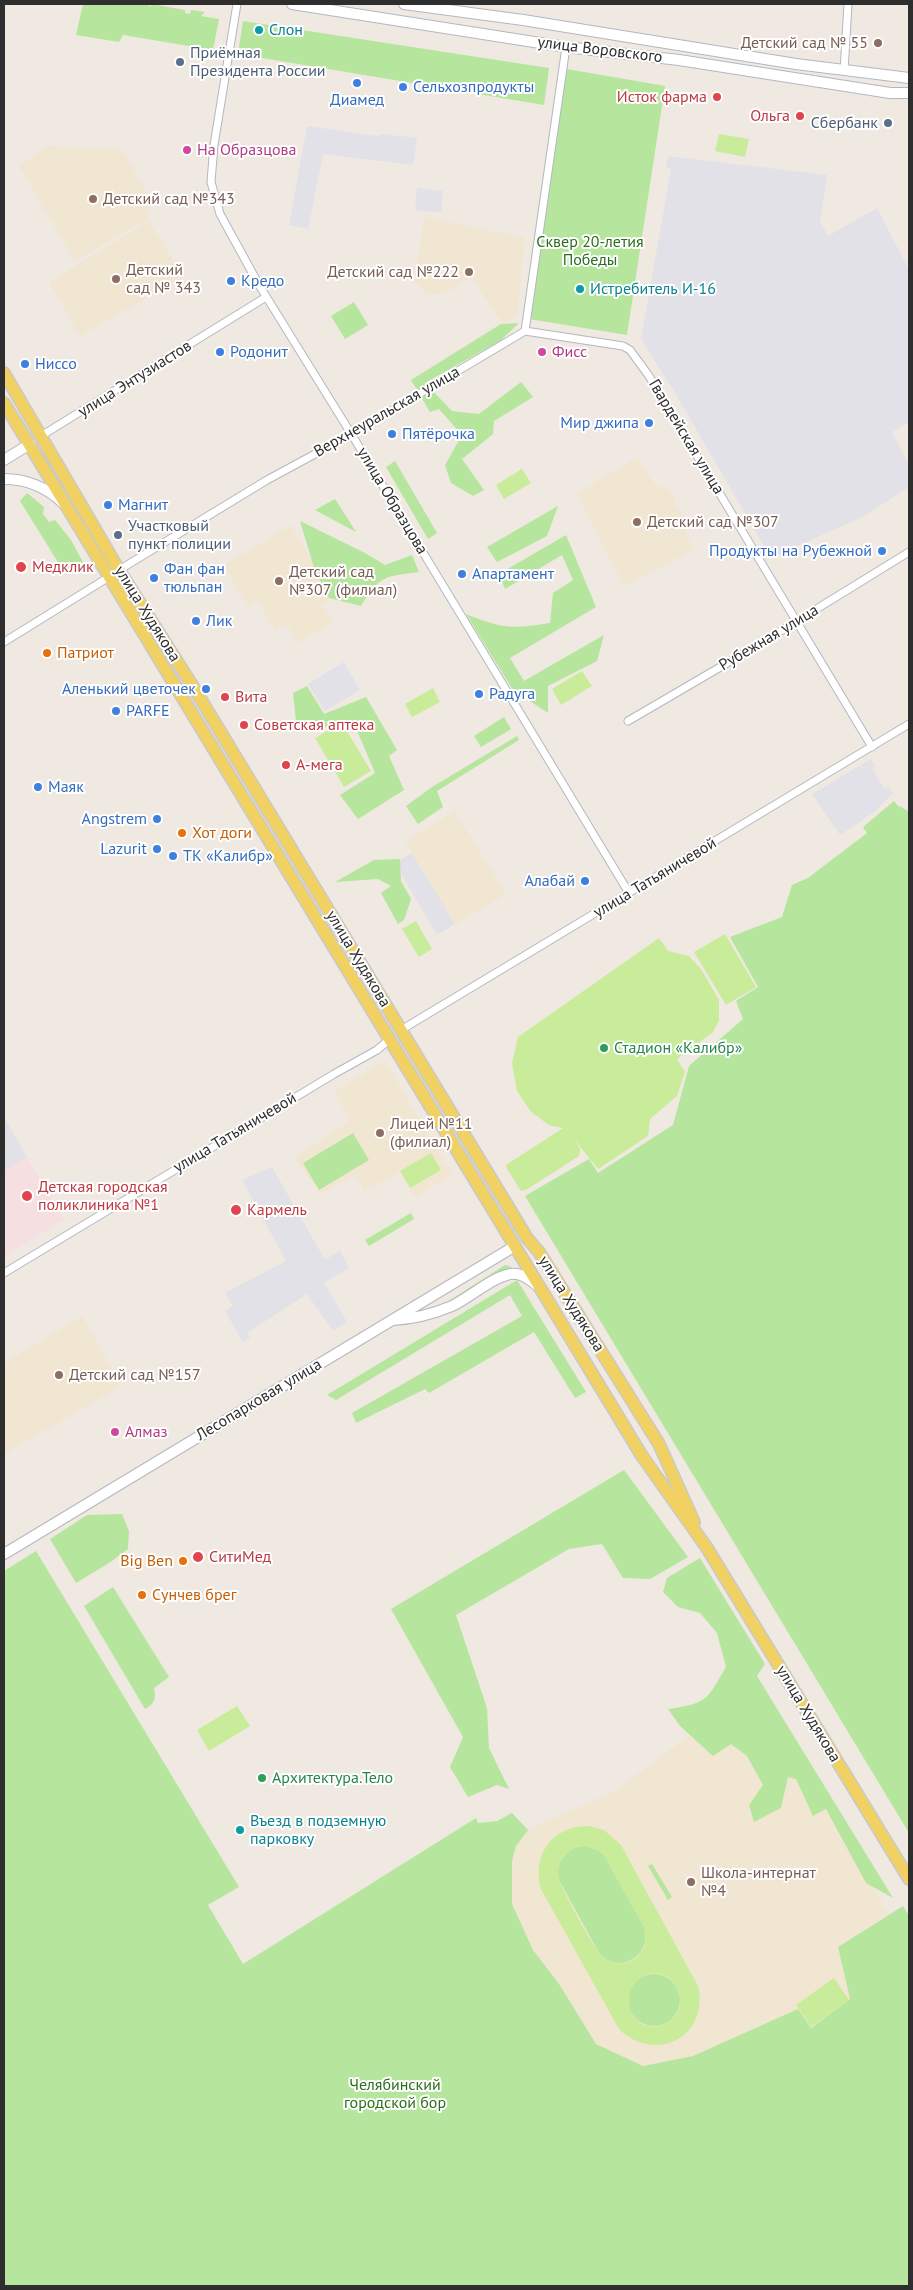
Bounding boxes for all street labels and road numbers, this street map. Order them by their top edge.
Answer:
street label: улица Воровского [536,33,664,67]
street label: улица Энтузиастов [75,336,195,422]
street label: Верхнеуральская улица [311,362,463,462]
street label: Гвардейская улица [644,376,728,498]
street label: улица Образцова [353,444,431,558]
street label: улица Худякова [110,562,184,666]
street label: Рубежная улица [716,601,822,675]
street label: улица Татьяничевой [590,834,720,922]
street label: улица Худякова [322,907,394,1011]
street label: улица Татьяничевой [170,1089,300,1177]
street label: улица Худякова [534,1252,608,1356]
street label: Лесопарковая улица [193,1355,325,1445]
street label: улица Худякова [772,1662,844,1766]

